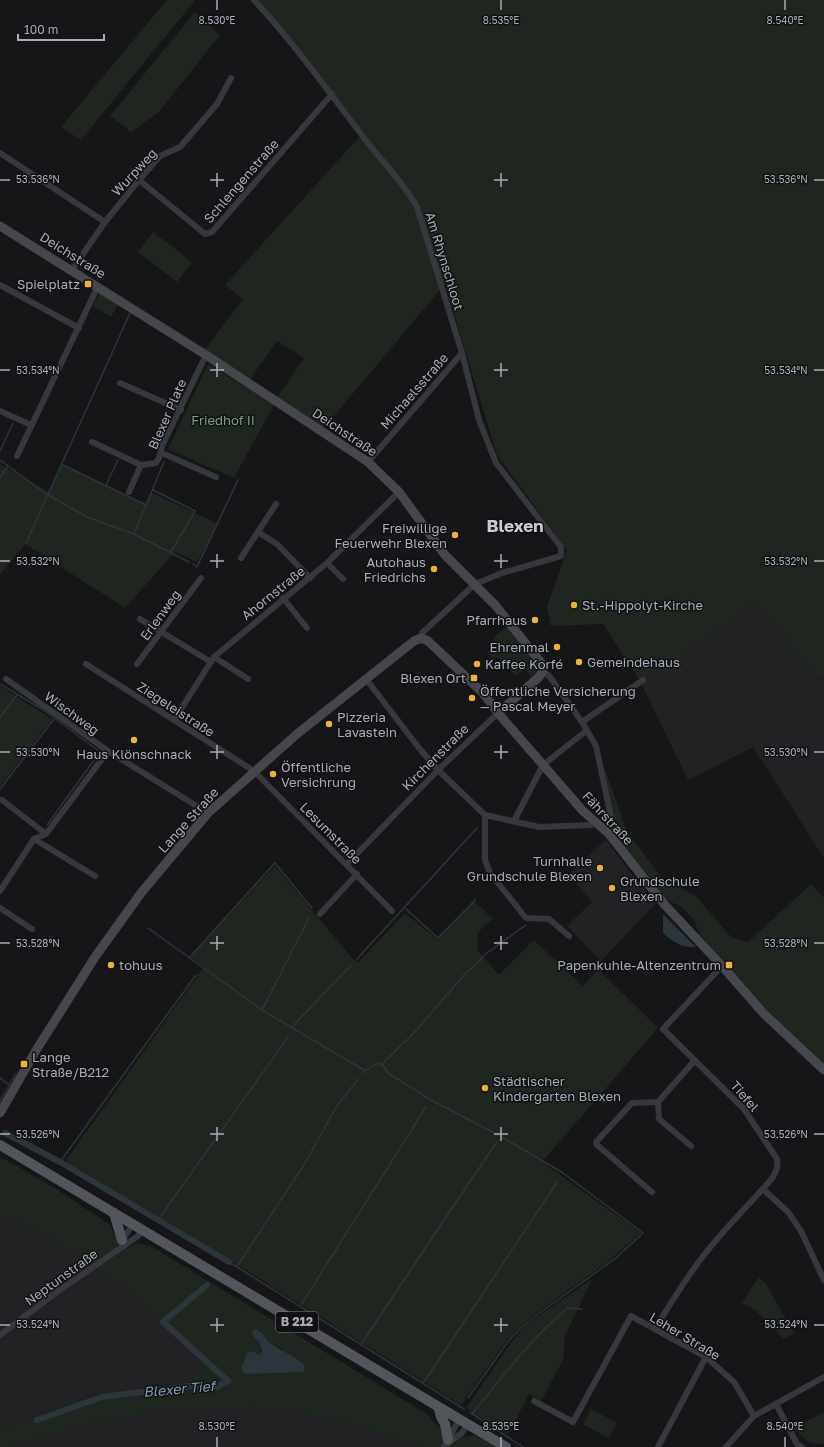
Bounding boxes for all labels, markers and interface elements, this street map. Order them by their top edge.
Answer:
text: 8.530°E [199,14,235,26]
text: 8.535°E [483,14,519,26]
text: 8.540°E [766,14,804,26]
scale bar [18,16,104,42]
text: 100 m [24,22,58,37]
street label: Schlengenstraße [200,136,282,226]
street label: Wurpweg [108,145,160,199]
text: 53.536°N [16,173,60,185]
text: 53.536°N [764,173,808,185]
street label: Am Rhynschloot [422,210,468,312]
street label: Deichstraße [37,228,109,282]
place label: Spielplatz [17,276,80,292]
marker: Spielplatz [83,279,93,289]
street label: Michaelsstraße [377,350,451,432]
text: 53.534°N [16,364,60,376]
text: 53.534°N [764,364,808,376]
street label: Blexer Plate [144,376,190,452]
street label: Deichstraße [310,404,380,460]
park label: Friedhof II [191,412,255,428]
district label: Blexen [486,515,544,536]
place label: Freiwillige Feuerwehr Blexen [334,520,447,551]
marker: Freiwillige Feuerwehr Blexen [450,530,460,540]
place label: Autohaus Friedrichs [364,554,426,585]
text: 53.532°N [16,555,60,567]
text: 53.532°N [764,555,808,567]
street label: Ahornstraße [238,563,308,623]
marker: Autohaus Friedrichs [429,564,439,574]
street label: Erlenweg [136,587,184,643]
place label: St.-Hippolyt-Kirche [582,597,703,613]
marker: St.-Hippolyt-Kirche [569,600,579,610]
place label: Pfarrhaus [466,612,527,628]
marker: Pfarrhaus [530,615,540,625]
place label: Ehrenmal [490,639,549,655]
marker: Ehrenmal [552,642,562,652]
place label: Gemeindehaus [587,654,680,670]
place label: Kaffee Korfé [485,656,563,672]
marker: Gemeindehaus [574,657,584,667]
marker: Kaffee Korfé [472,659,482,669]
place label: Blexen Ort [400,670,466,686]
marker: Blexen Ort [469,673,479,683]
street label: Ziegeleistraße [134,678,218,740]
place label: Öffentliche Versicherung — Pascal Meyer [480,683,636,714]
street label: Wischweg [42,688,102,738]
marker: Öffentliche Versicherung — Pascal Meyer [467,693,477,703]
place label: Pizzeria Lavastein [337,709,397,740]
marker: Pizzeria Lavastein [324,719,334,729]
street label: Kirchenstraße [398,720,472,794]
marker: Haus Klönschnack [129,735,139,745]
text: 53.530°N [16,746,60,758]
place label: Haus Klönschnack [76,746,192,762]
text: 53.530°N [764,746,808,758]
place label: Öffentliche Versichrung [281,759,356,790]
marker: Öffentliche Versichrung [268,769,278,779]
street label: Lange Straße [155,784,221,856]
street label: Fährstraße [579,788,637,848]
street label: Lesumstraße [297,799,365,867]
place label: Turnhalle Grundschule Blexen [467,853,592,884]
marker: Turnhalle Grundschule Blexen [595,863,605,873]
place label: Grundschule Blexen [620,873,700,904]
marker: Grundschule Blexen [607,883,617,893]
text: 53.528°N [16,937,60,949]
text: 53.528°N [764,937,808,949]
place label: tohuus [119,957,163,973]
place label: Papenkuhle-Altenzentrum [557,957,721,973]
marker: tohuus [106,960,116,970]
marker: Papenkuhle-Altenzentrum [724,960,734,970]
place label: Lange Straße/B212 [32,1049,109,1080]
marker: Lange Straße/B212 [19,1059,29,1069]
place label: Städtischer Kindergarten Blexen [493,1073,621,1104]
street label: Tiefel [727,1077,763,1115]
marker: Städtischer Kindergarten Blexen [480,1083,490,1093]
text: 53.526°N [16,1128,60,1140]
text: 53.526°N [764,1128,808,1140]
street label: Neptunstraße [22,1245,100,1309]
street label: Leher Straße [647,1309,723,1363]
road number: B 212 [276,1312,318,1332]
text: 53.524°N [16,1318,60,1330]
text: 53.524°N [764,1318,808,1330]
water label: Blexer Tief [143,1377,218,1400]
text: 8.530°E [199,1420,235,1432]
text: 8.535°E [483,1420,519,1432]
text: 8.540°E [766,1420,804,1432]

